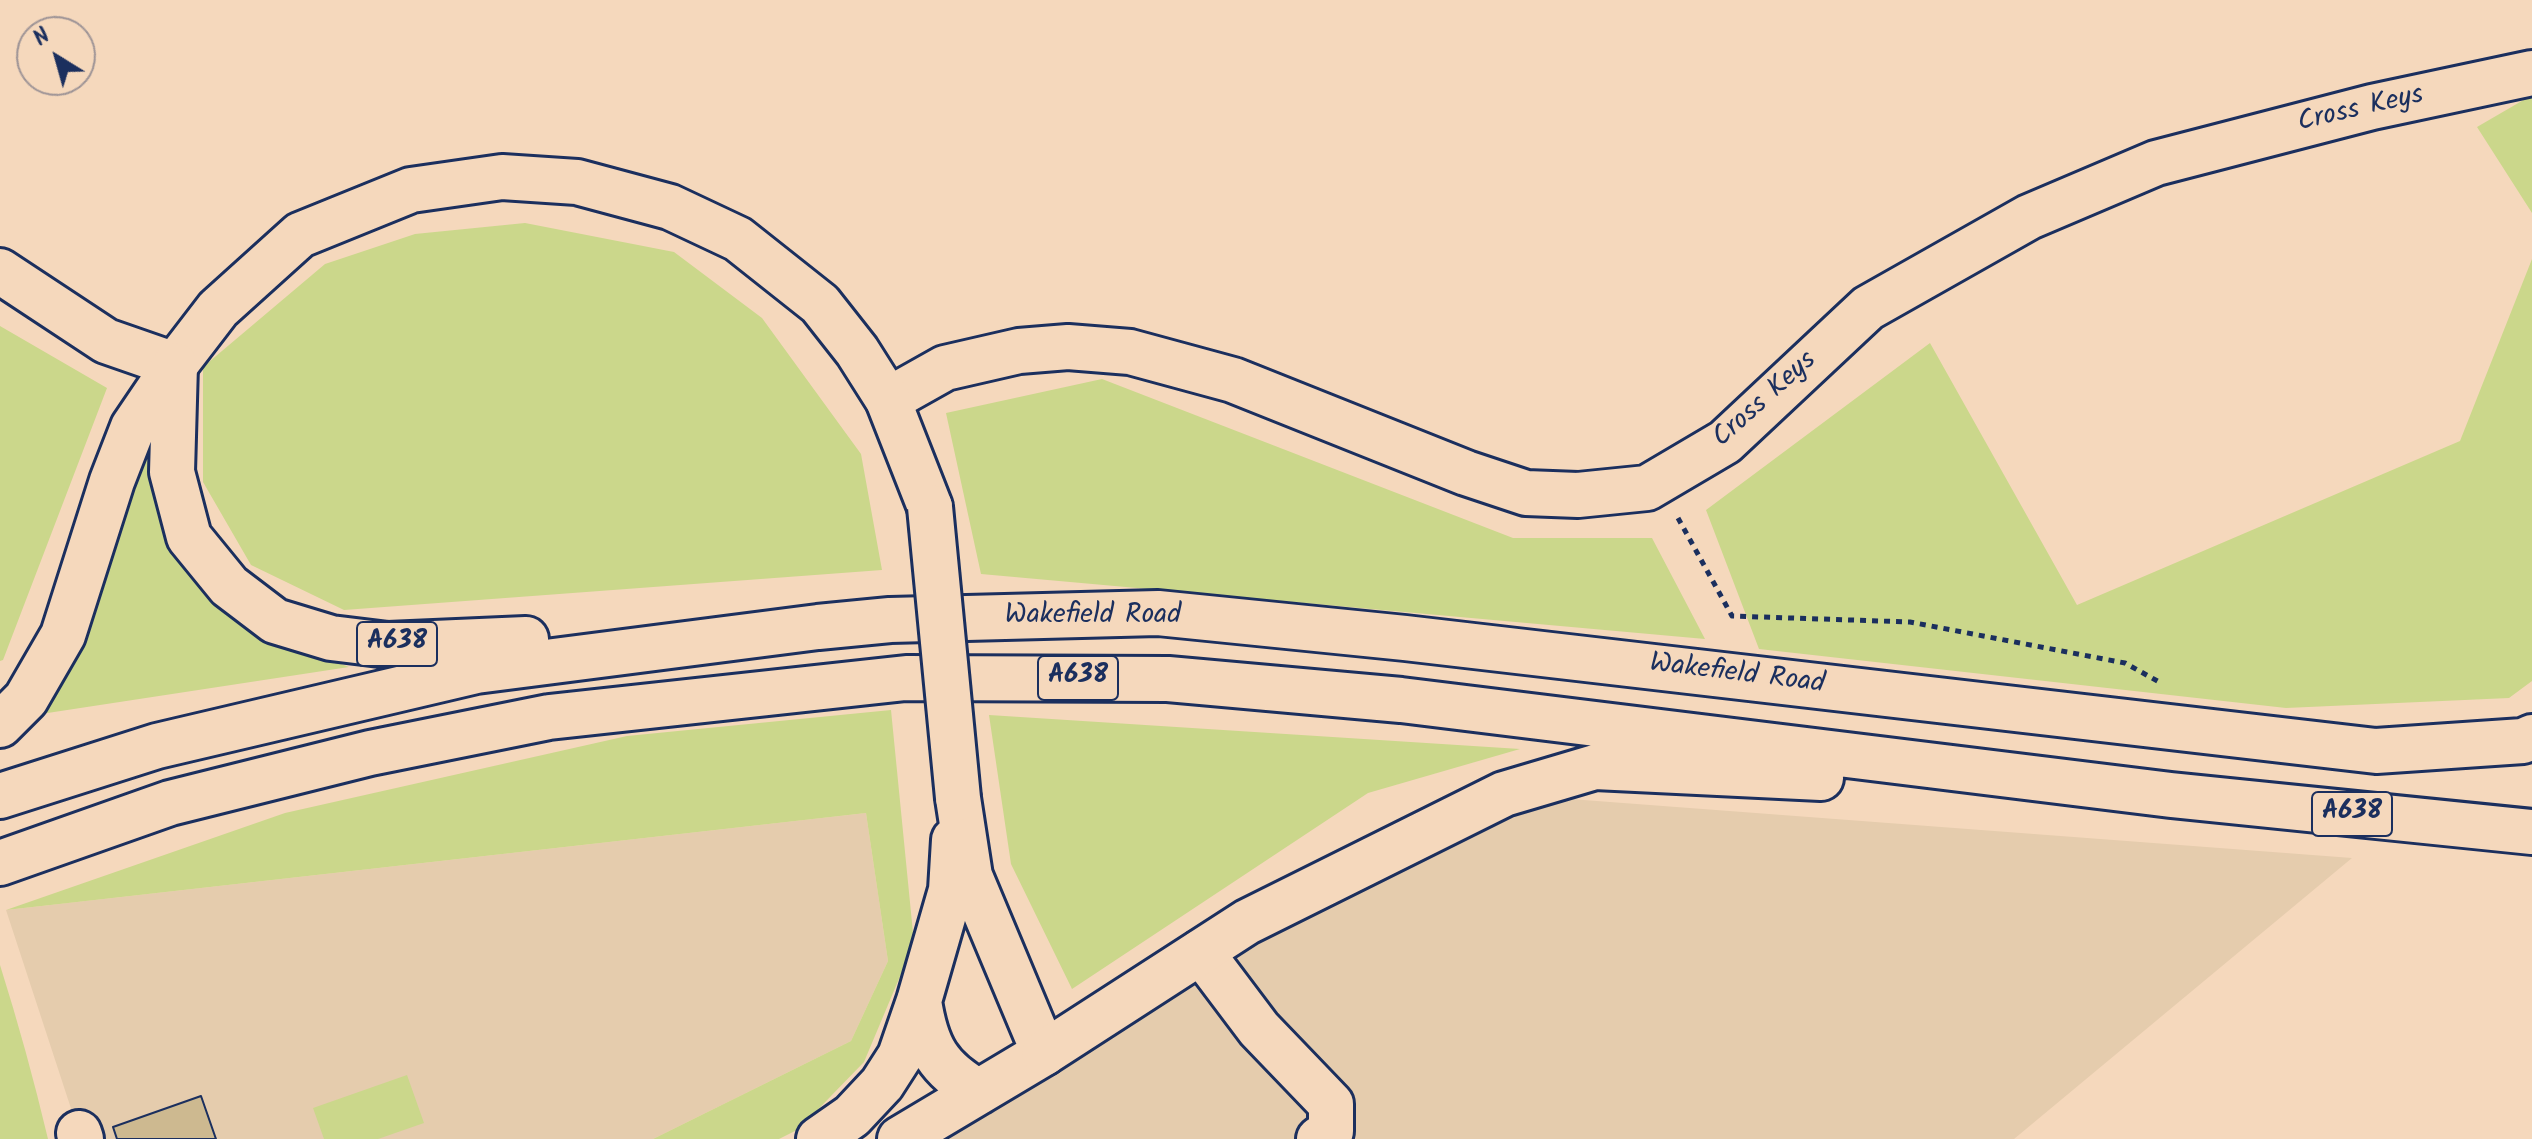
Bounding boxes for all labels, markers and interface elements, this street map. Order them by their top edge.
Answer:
north arrow [16,16,96,96]
text: N [26,20,59,56]
street label: Cross Keys [2295,80,2427,142]
street label: Cross Keys [1707,346,1825,456]
street label: Wakefield Road [1005,600,1181,634]
road number: A638 [357,622,437,666]
street label: Wakefield Road [1647,649,1827,703]
road number: A638 [1038,656,1118,700]
road number: A638 [2312,792,2392,836]

